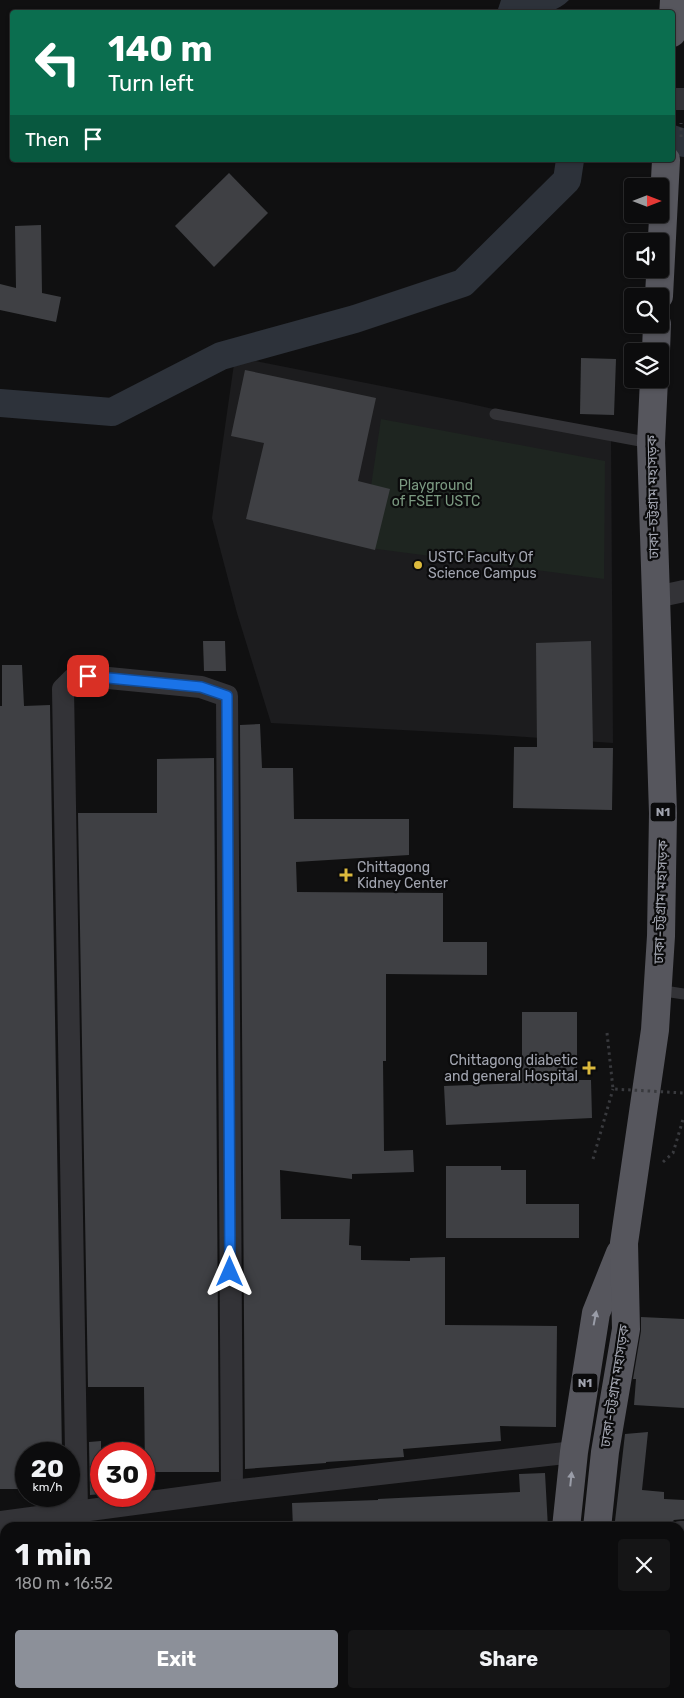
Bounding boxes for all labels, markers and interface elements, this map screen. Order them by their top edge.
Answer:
text: 140 m [108,28,213,70]
icon: left [25,30,90,95]
text: Turn left [108,70,194,97]
icon: arrive [79,125,107,153]
text: Then [25,128,69,151]
north arrow [624,178,669,222]
map controls [624,178,669,388]
button: sound [624,233,669,278]
button: search [624,288,669,333]
button: layers [624,343,669,388]
street label: ঢাকা-চট্টগ্রাম মহাসড়ক [643,434,663,560]
park label: Playground of FSET USTC [392,477,480,510]
place label: USTC Faculty Of Science Campus [428,549,537,582]
marker: USTC Faculty Of Science Campus [412,559,424,571]
pin [67,655,109,697]
icon: arrive [74,662,102,690]
road number: N1 [650,802,676,822]
street label: ঢাকা-চট্টগ্রাম মহাসড়ক [650,839,672,965]
place label: Chittagong Kidney Center [357,859,449,892]
marker: Chittagong Kidney Center [339,868,353,882]
place label: Chittagong diabetic and general Hospital [444,1052,578,1085]
marker: Chittagong diabetic and general Hospital [582,1061,596,1075]
position arrow [203,1245,255,1297]
one-way arrow [592,1310,600,1326]
street label: ঢাকা-চট্টগ্রাম মহাসড়ক [597,1323,633,1449]
road number: N1 [572,1374,598,1392]
speed limit sign: 30 [90,1442,155,1507]
text: 20 [31,1454,64,1483]
one-way arrow [567,1471,575,1487]
text: km/h [33,1480,62,1494]
text: 1 min [15,1537,92,1573]
button: close [618,1539,670,1591]
text: 180 m · 16:52 [15,1574,113,1593]
button: Exit [15,1630,338,1688]
button: Share [348,1630,670,1688]

